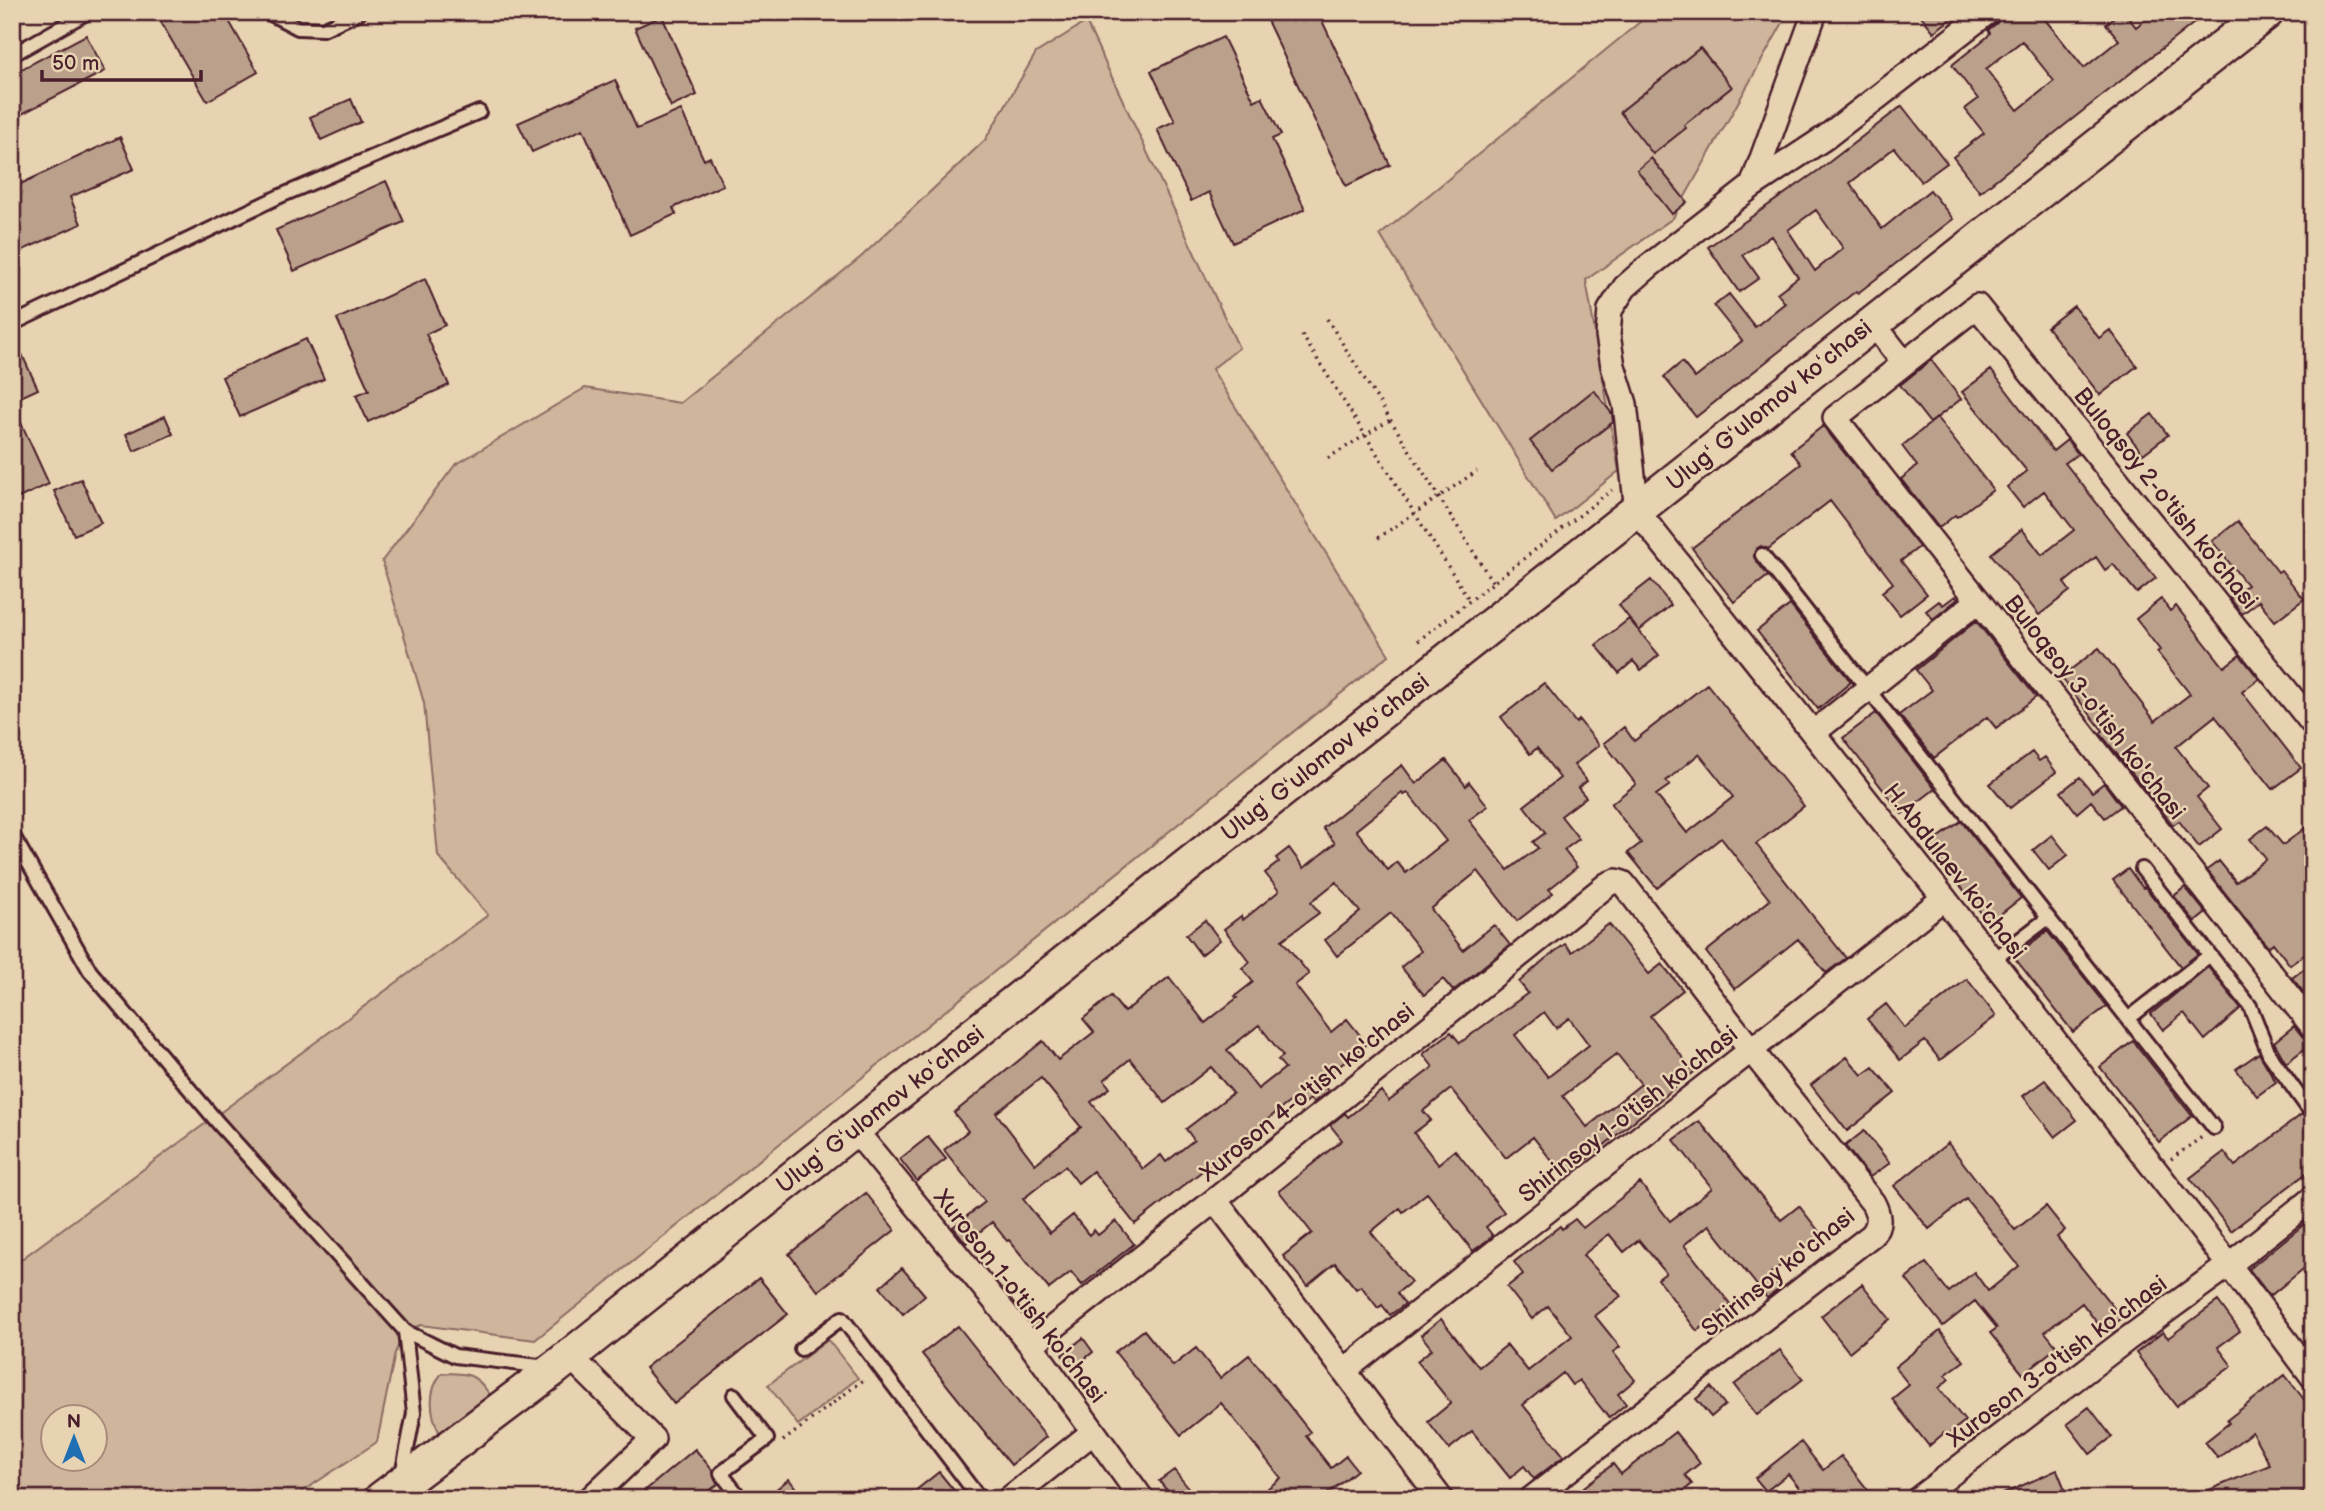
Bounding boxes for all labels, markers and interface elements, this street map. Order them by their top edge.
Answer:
scale bar [42,38,201,82]
text: 50 m [52,51,99,76]
street label: Ulugʻ Gʻulomov koʻchasi [1661,313,1878,497]
street label: Buloqsoy 2-o'tish ko'chasi [2067,382,2264,615]
street label: Buloqsoy 3-o'tish ko'chasi [1998,589,2191,825]
street label: Ulugʻ Gʻulomov koʻchasi [1215,667,1435,848]
street label: H.Abdulaev ko'chasi [1877,778,2032,965]
street label: Xuroson 4-o'tish ko'chasi [1193,997,1420,1189]
street label: Ulugʻ Gʻulomov koʻchasi [770,1019,990,1200]
street label: Shirinsoy 1-o'tish ko'chasi [1513,1020,1744,1209]
street label: Хuroson 1-o'tish ko'chasi [927,1184,1112,1409]
street label: Shirinsoy ko'chasi [1696,1202,1861,1343]
street label: Xuroson 3-o'tish ko'chasi [1941,1269,2173,1454]
north arrow [38,1402,108,1472]
text: N [67,1411,81,1434]

